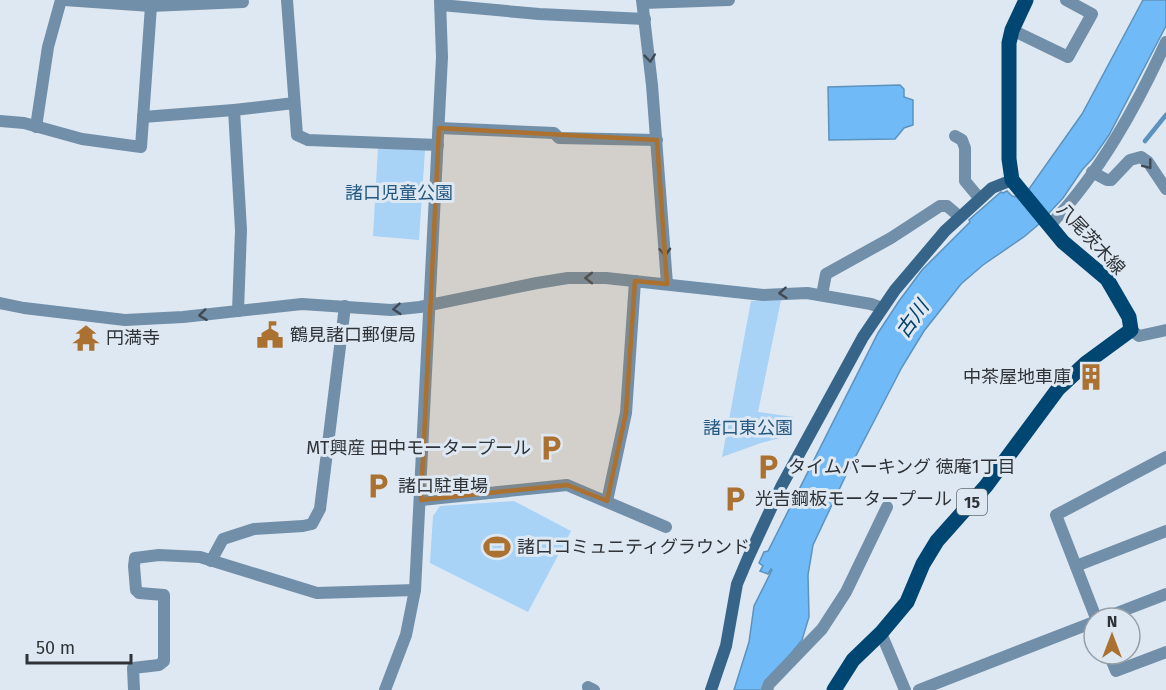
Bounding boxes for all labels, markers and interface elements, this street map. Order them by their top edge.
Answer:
one-way arrow [643,53,655,63]
one-way arrow [1141,158,1152,169]
park label: 諸口児童公園 [345,182,453,204]
street label: 八尾茨木線 [1052,199,1130,279]
one-way arrow [658,248,671,257]
one-way arrow [585,272,594,284]
one-way arrow [779,287,788,300]
water label: 古川 [891,294,935,342]
one-way arrow [393,302,402,315]
one-way arrow [199,308,208,321]
public building icon: 鶴見諸口郵便局 [255,320,285,350]
temple icon: 円満寺 [71,323,101,353]
place label: 鶴見諸口郵便局 [290,324,416,346]
place label: 円満寺 [106,327,160,349]
building icon: 中茶屋地車庫 [1076,362,1106,392]
place label: 中茶屋地車庫 [963,366,1071,388]
park label: 諸口東公園 [703,417,793,439]
parking icon: MT興産 田中モータープール [536,433,566,463]
place label: MT興産 田中モータープール [306,437,531,459]
parking icon: タイムパーキング 徳庵1丁目 [753,452,783,482]
place label: タイムパーキング 徳庵1丁目 [788,456,1016,478]
parking icon: 諸口駐車場 [363,471,393,501]
place label: 諸口駐車場 [398,475,488,497]
parking icon: 光吉鋼板モータープール [720,484,750,514]
place label: 光吉鋼板モータープール [755,488,952,510]
road number: 15 [957,489,987,515]
sports icon: 諸口コミュニティグラウンド [482,532,512,562]
place label: 諸口コミュニティグラウンド [517,536,750,558]
north arrow [1082,606,1142,666]
text: N [1107,612,1117,631]
scale bar [27,627,130,665]
text: 50 m [36,637,75,659]

